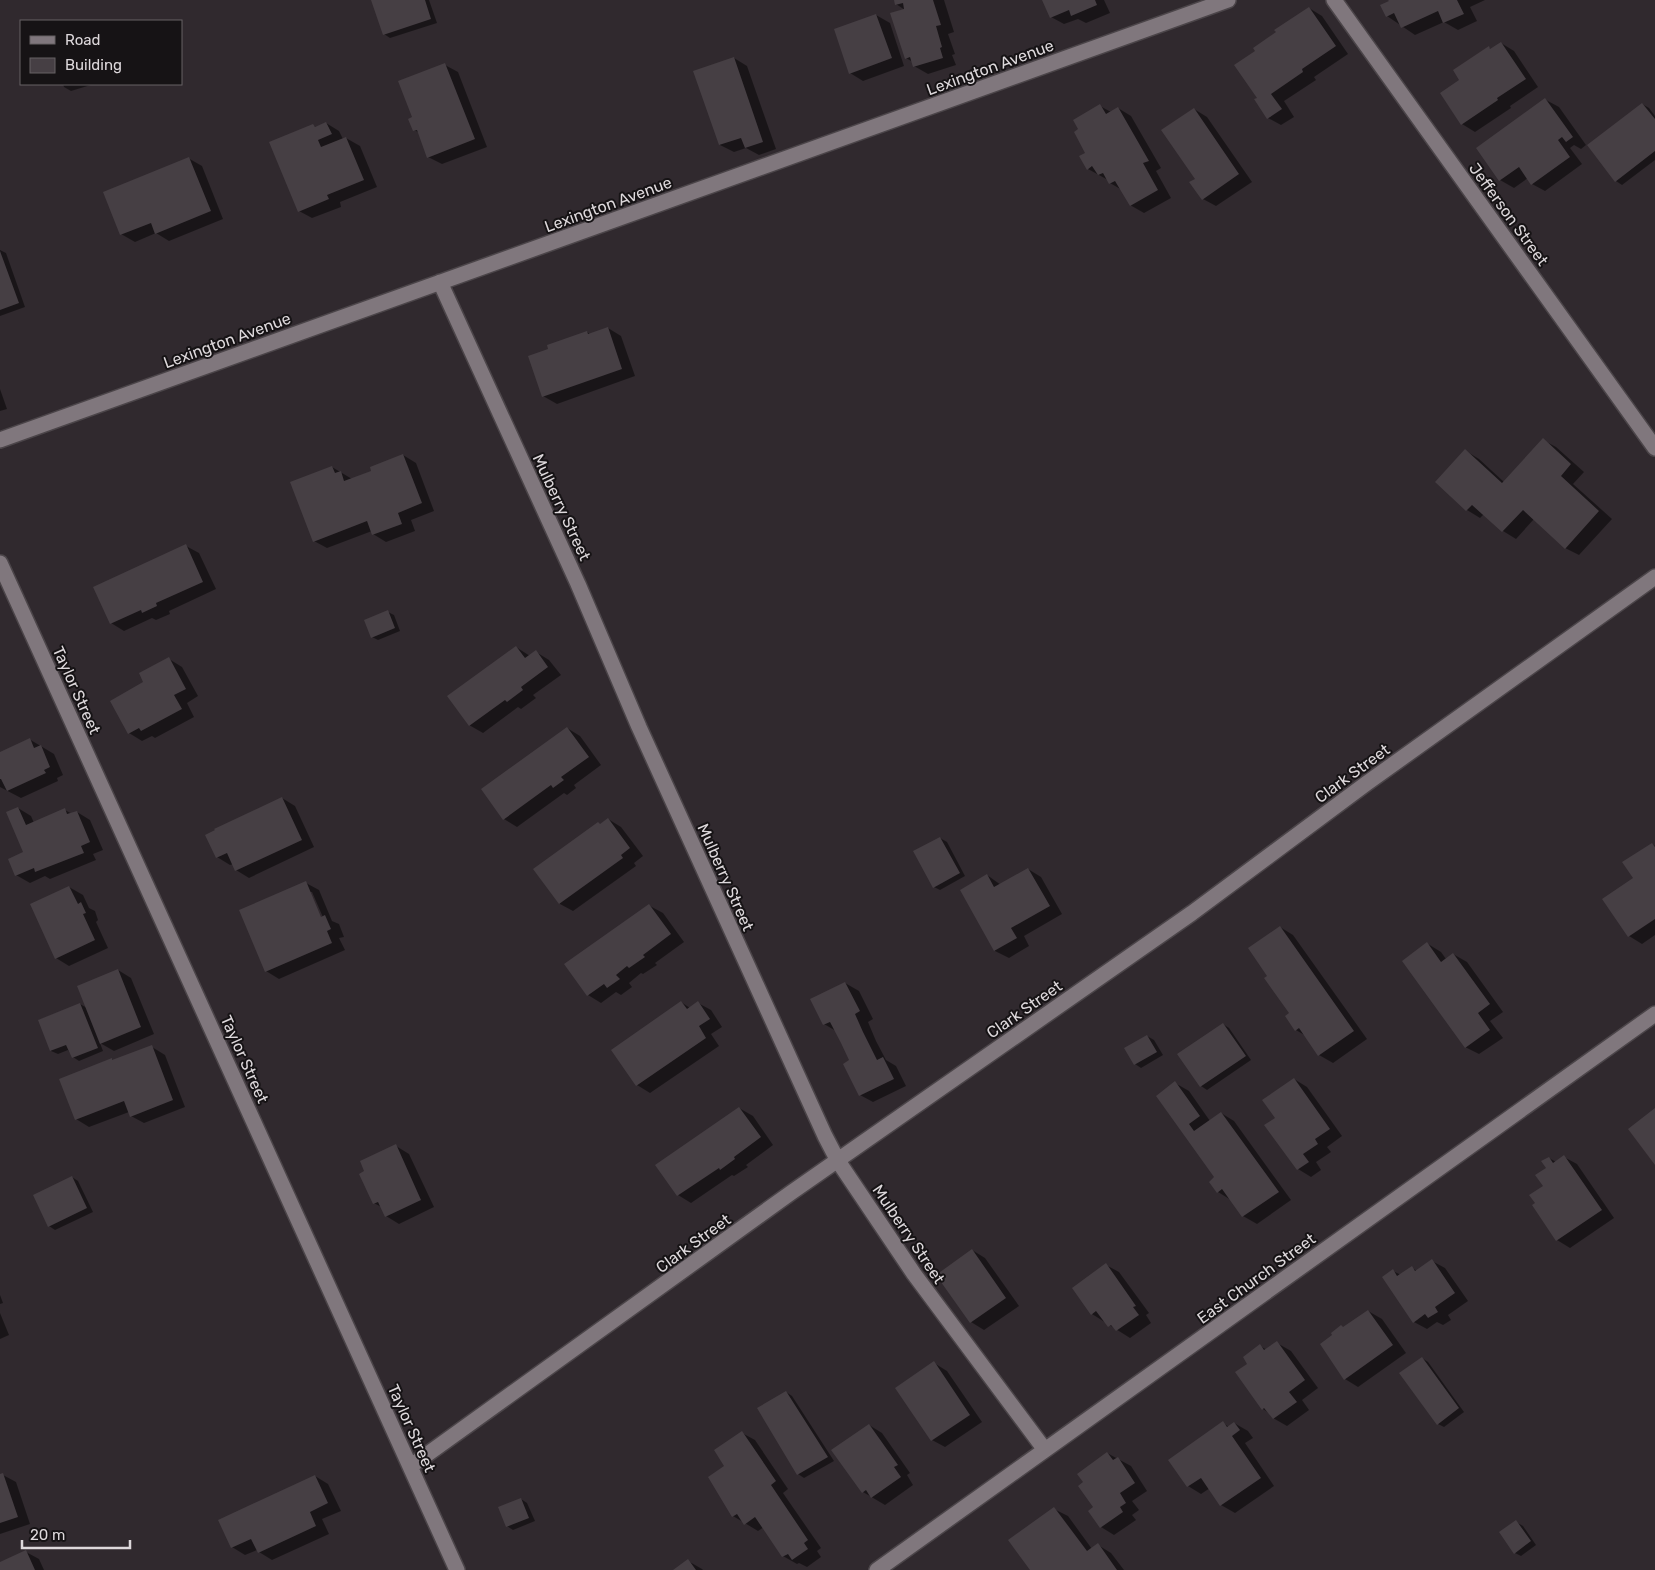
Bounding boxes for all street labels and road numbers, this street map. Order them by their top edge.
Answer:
street label: Lexington Avenue [924,36,1056,99]
street label: Jefferson Street [1465,159,1552,269]
street label: Lexington Avenue [542,173,674,236]
street label: Lexington Avenue [161,309,293,372]
street label: Mulberry Street [529,451,595,564]
street label: Taylor Street [49,643,104,737]
street label: Clark Street [1311,740,1393,807]
street label: Mulberry Street [693,821,758,934]
street label: Clark Street [983,976,1066,1042]
street label: Taylor Street [217,1012,272,1106]
street label: Mulberry Street [868,1181,949,1287]
street label: Clark Street [652,1210,734,1277]
street label: East Church Street [1193,1229,1319,1328]
street label: Taylor Street [384,1381,439,1475]

